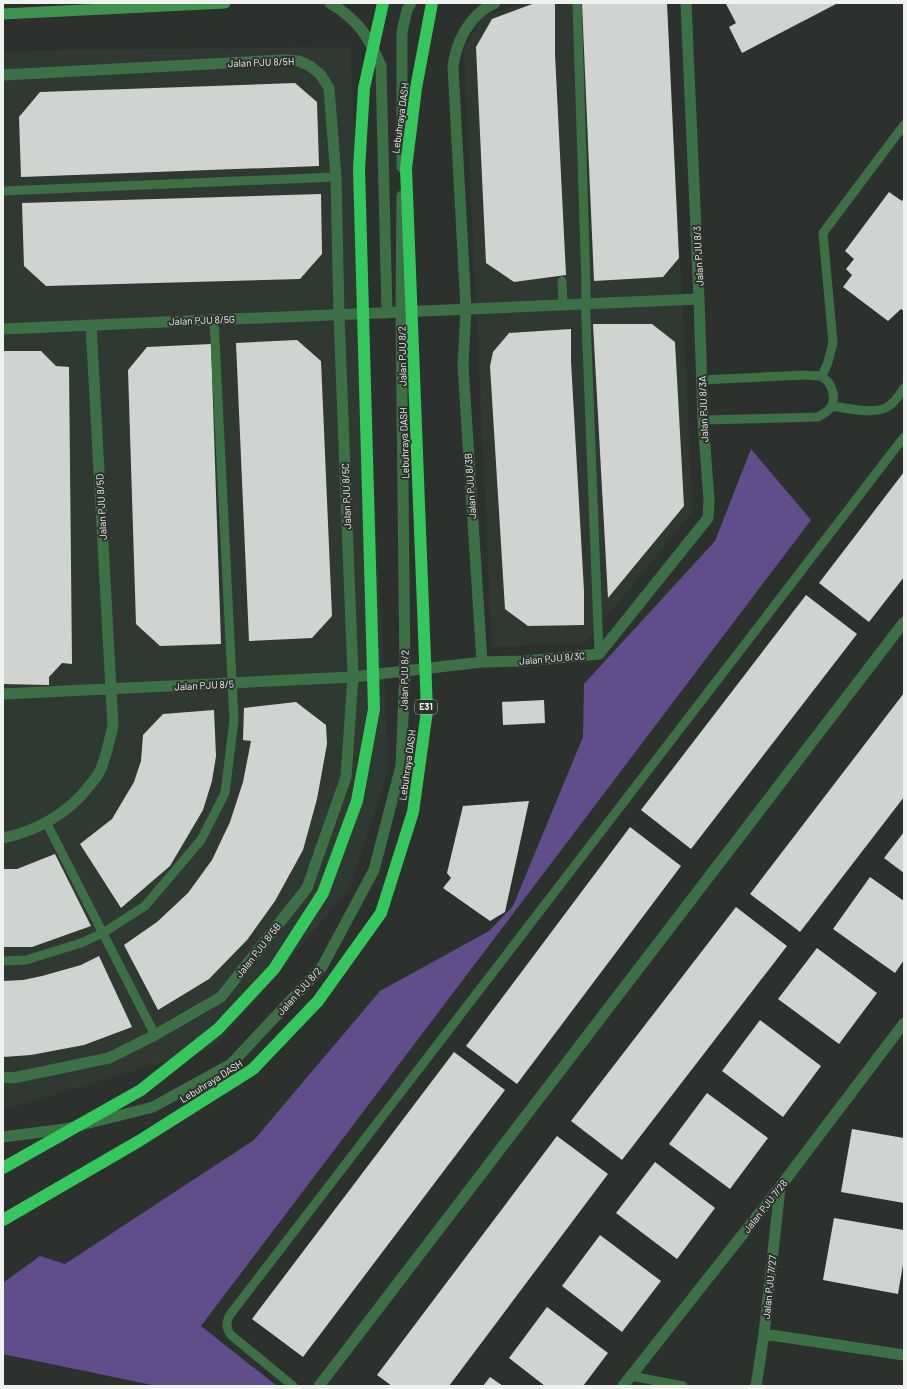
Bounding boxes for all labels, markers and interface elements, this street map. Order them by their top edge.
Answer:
street label: Jalan PJU 8/5H [227,55,295,69]
street label: Lebuhraya DASH [389,82,411,154]
street label: Jalan PJU 8/3 [690,226,706,286]
street label: Jalan PJU 8/5G [169,313,235,327]
street label: Jalan PJU 8/2 [395,326,409,386]
street label: Jalan PJU 8/3A [696,376,710,442]
street label: Lebuhraya DASH [397,407,411,479]
street label: Jalan PJU 8/3B [462,452,478,520]
street label: Jalan PJU 8/5C [339,463,353,529]
street label: Jalan PJU 8/5D [93,474,109,540]
street label: Jalan PJU 8/3C [519,649,585,667]
street label: Jalan PJU 8/2 [397,650,411,710]
street label: Jalan PJU 8/5 [174,677,234,693]
road number: E31 [415,700,437,714]
street label: Lebuhraya DASH [396,729,418,801]
street label: Jalan PJU 8/5B [233,920,283,980]
street label: Jalan PJU 8/2 [274,965,324,1017]
street label: Lebuhraya DASH [177,1057,245,1105]
street label: Jalan PJU 7/28 [740,1177,790,1235]
street label: Jalan PJU 7/27 [760,1254,778,1319]

